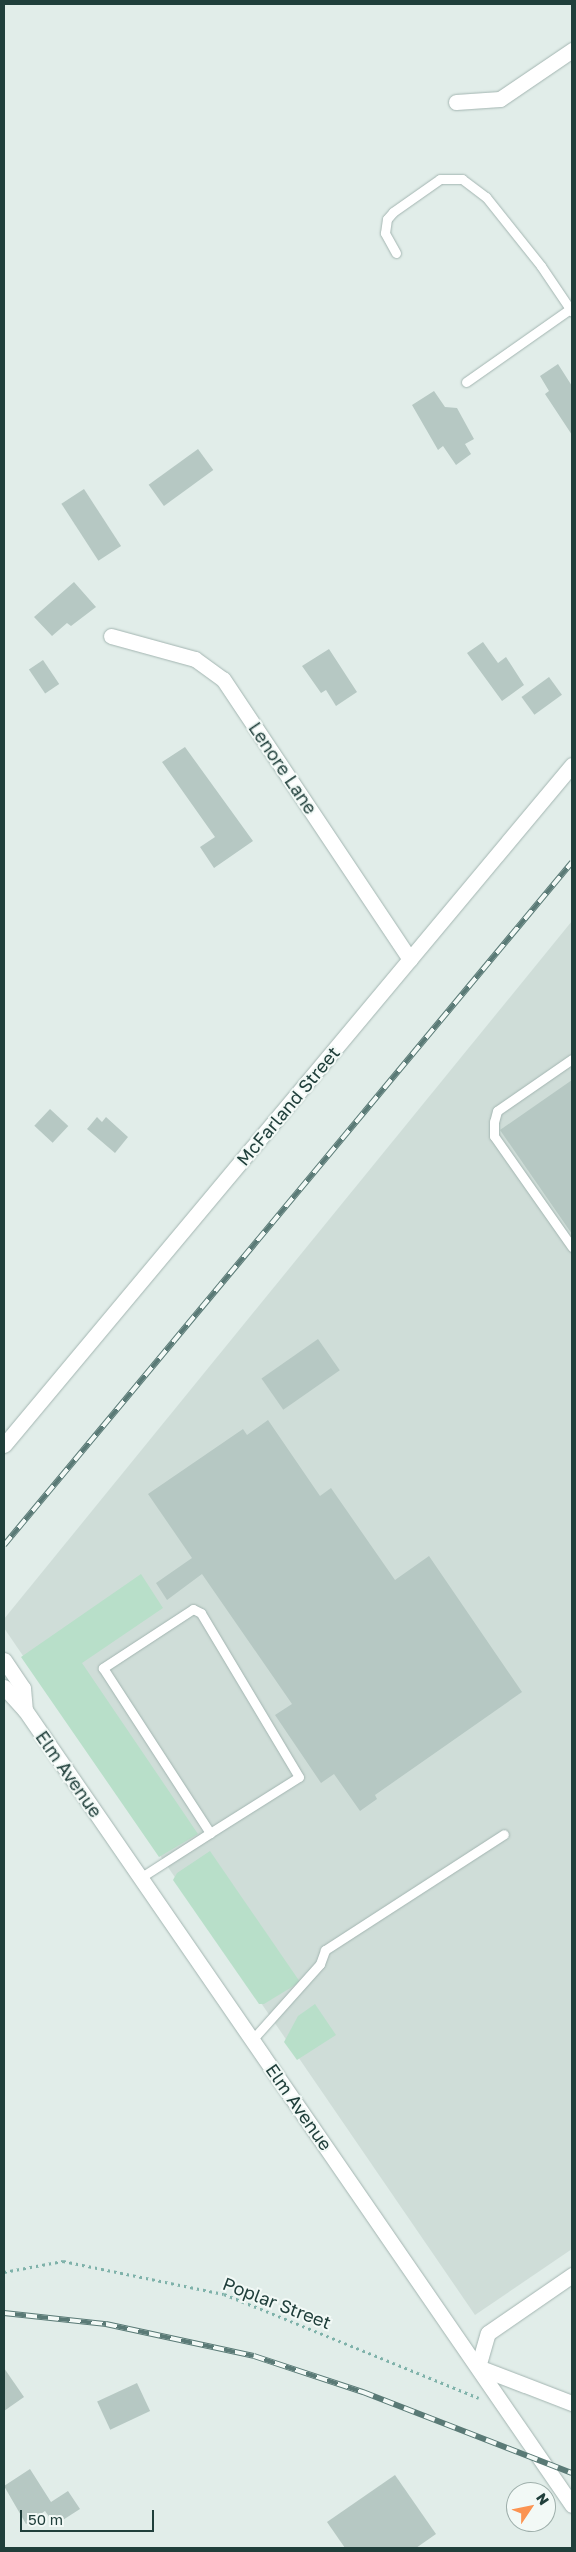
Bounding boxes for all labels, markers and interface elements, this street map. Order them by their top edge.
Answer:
street label: Lenore Lane [244,718,322,818]
street label: McFarland Street [232,1042,344,1170]
street label: Elm Avenue [31,1727,107,1821]
street label: Elm Avenue [261,2060,337,2154]
street label: Poplar Street [220,2272,334,2334]
north arrow [506,2482,556,2532]
text: N [533,2490,553,2508]
scale bar [22,2500,156,2532]
text: 50 m [28,2510,63,2528]

